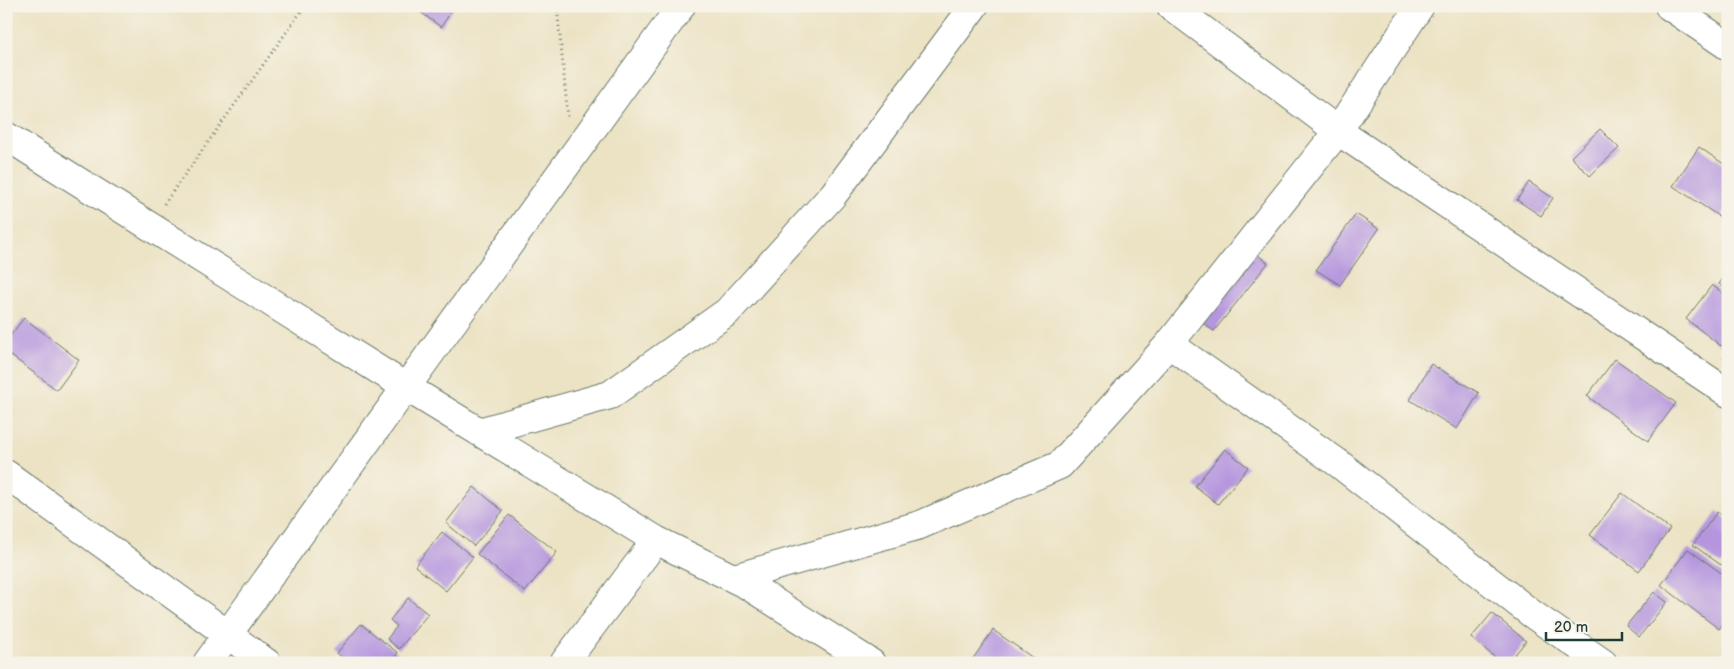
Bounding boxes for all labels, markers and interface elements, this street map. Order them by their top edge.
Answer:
scale bar [1546,609,1623,641]
text: 20 m [1554,618,1588,637]

